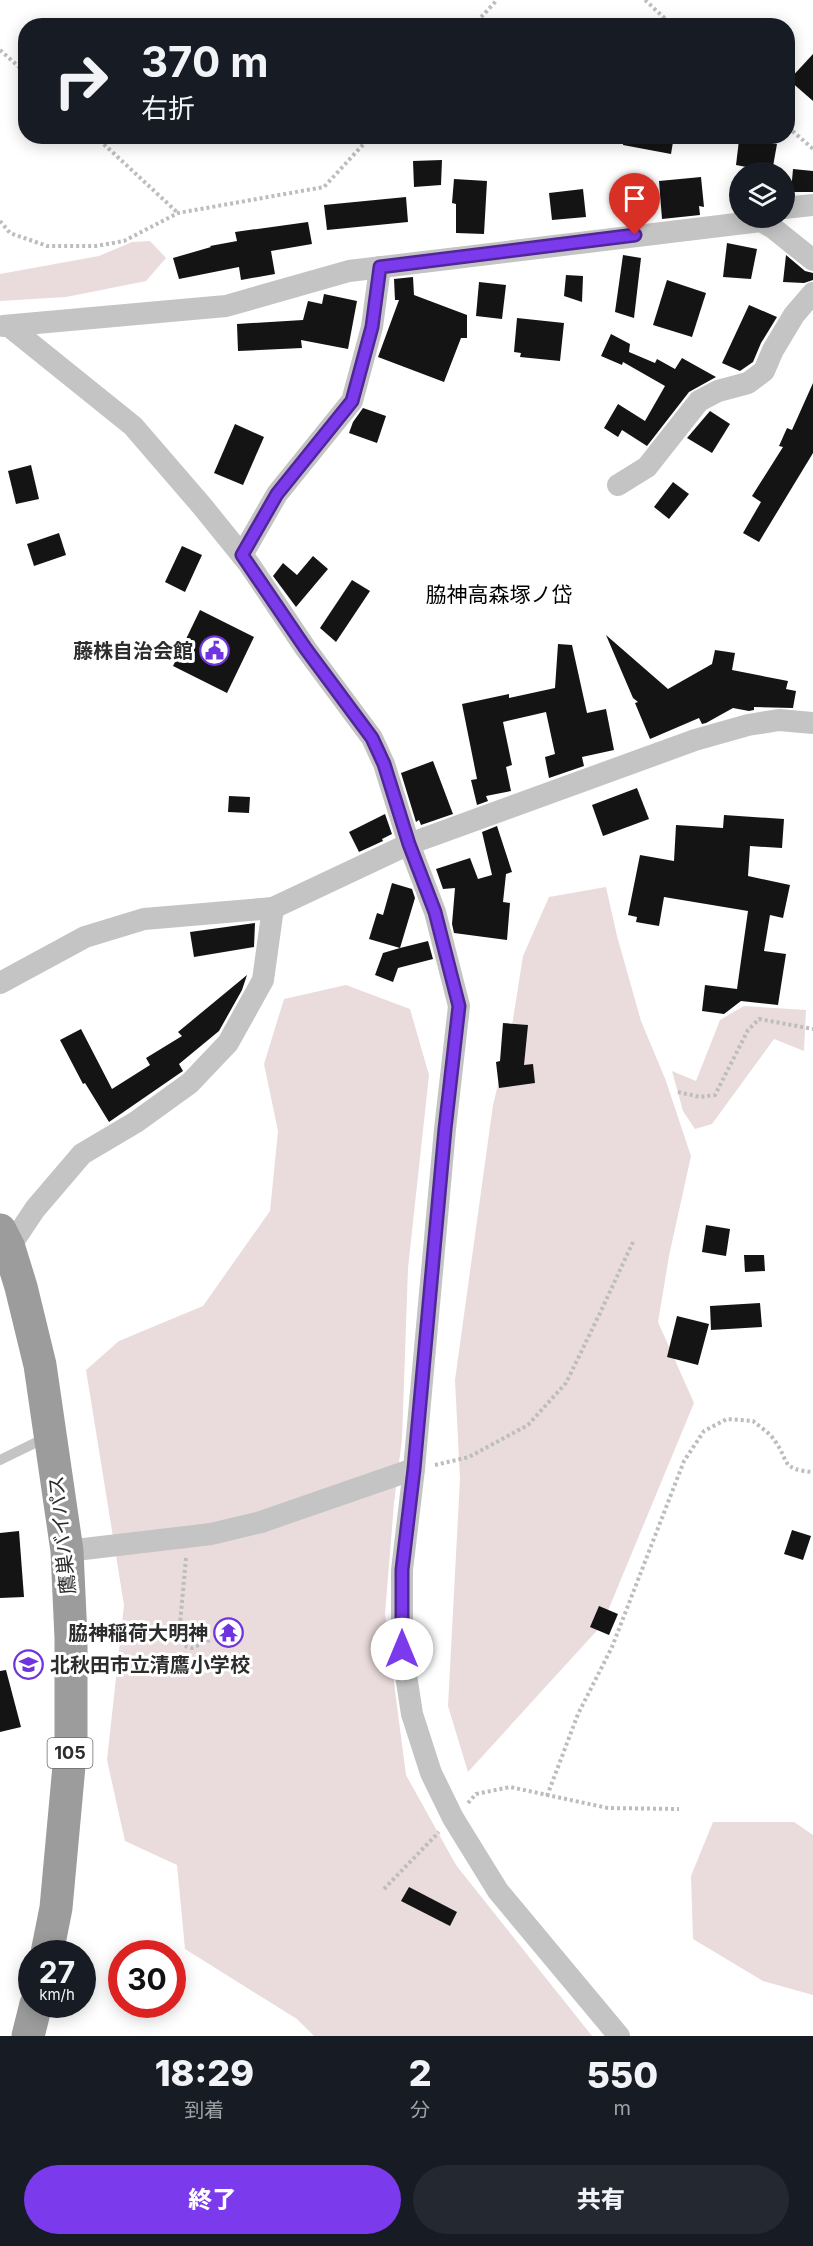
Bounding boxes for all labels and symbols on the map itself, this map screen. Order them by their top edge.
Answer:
pin [609,173,660,235]
district label: 脇神高森塚ノ岱 [426,582,573,607]
public building icon: 藤株自治会館 [198,635,230,667]
place label: 藤株自治会館 [73,639,193,663]
street label: 鷹巣バイパス [44,1474,80,1596]
temple icon: 脇神稲荷大明神 [213,1617,245,1649]
position arrow [370,1617,434,1681]
place label: 脇神稲荷大明神 [68,1621,208,1645]
school or university icon: 北秋田市立清鷹小学校 [13,1649,45,1681]
place label: 北秋田市立清鷹小学校 [50,1653,250,1677]
road number: 105 [48,1738,92,1768]
speed limit sign: 30 [108,1940,186,2018]

